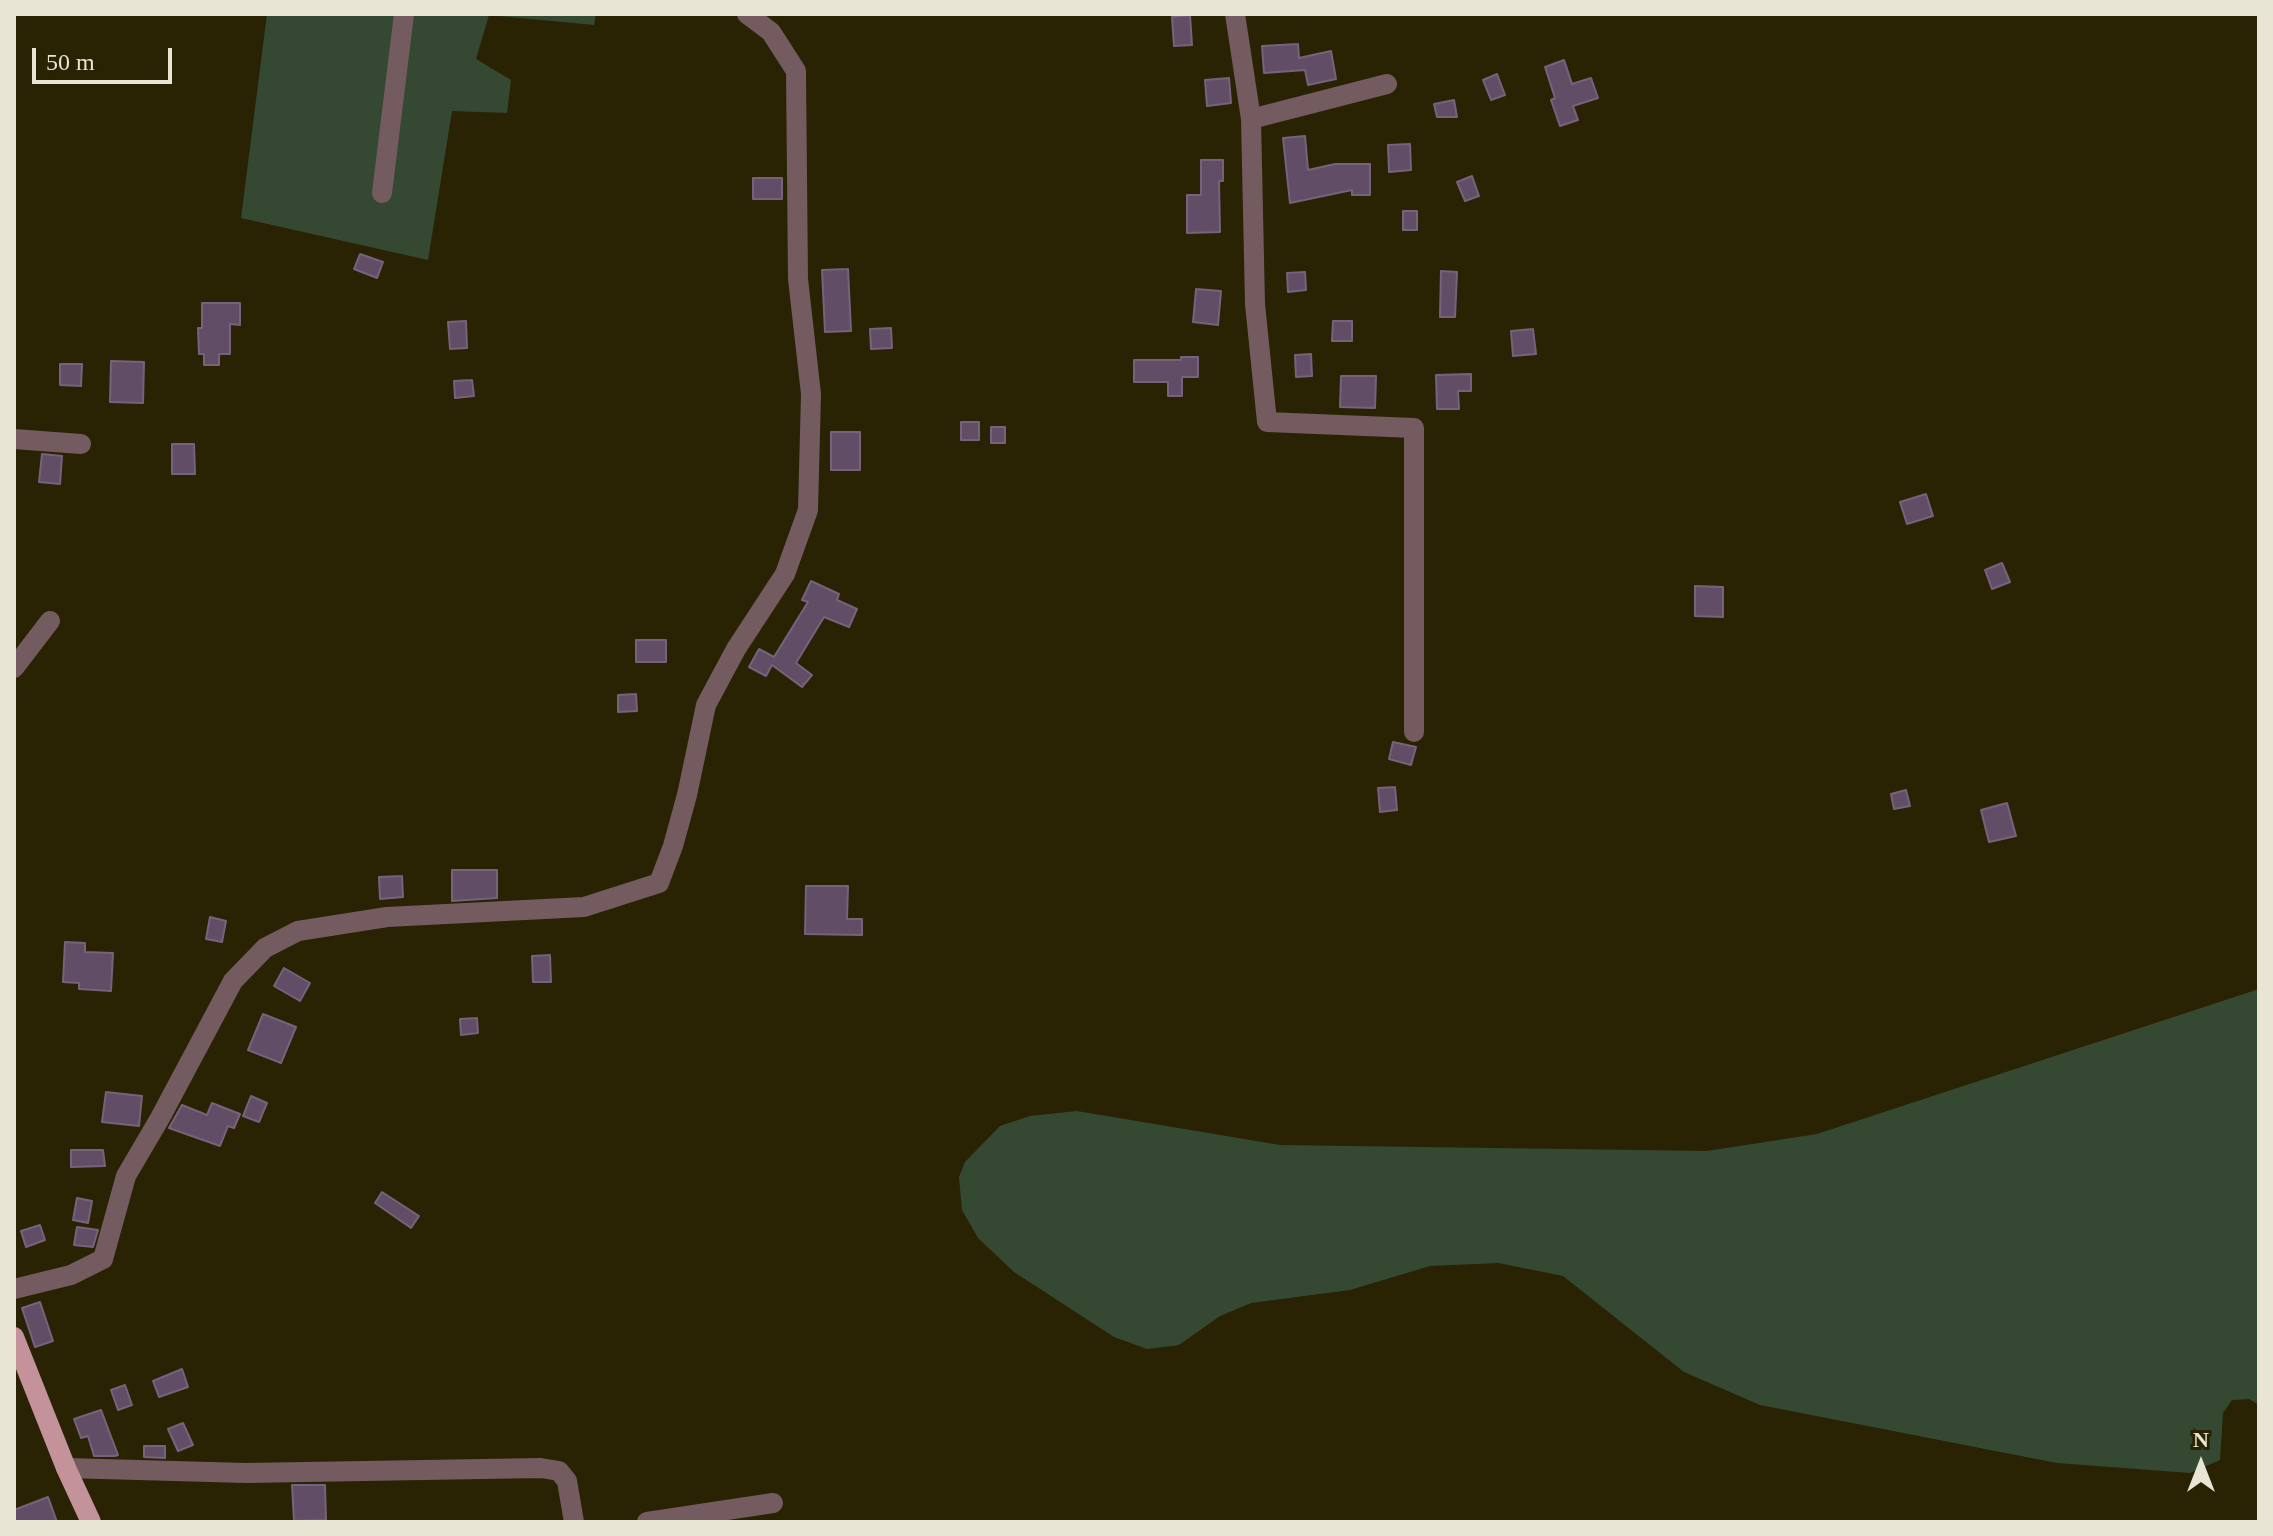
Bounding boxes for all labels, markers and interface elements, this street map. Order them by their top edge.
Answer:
scale bar [36,32,176,82]
text: 50 m [46,49,95,75]
north arrow [2161,1424,2241,1504]
text: N [2193,1427,2209,1452]

